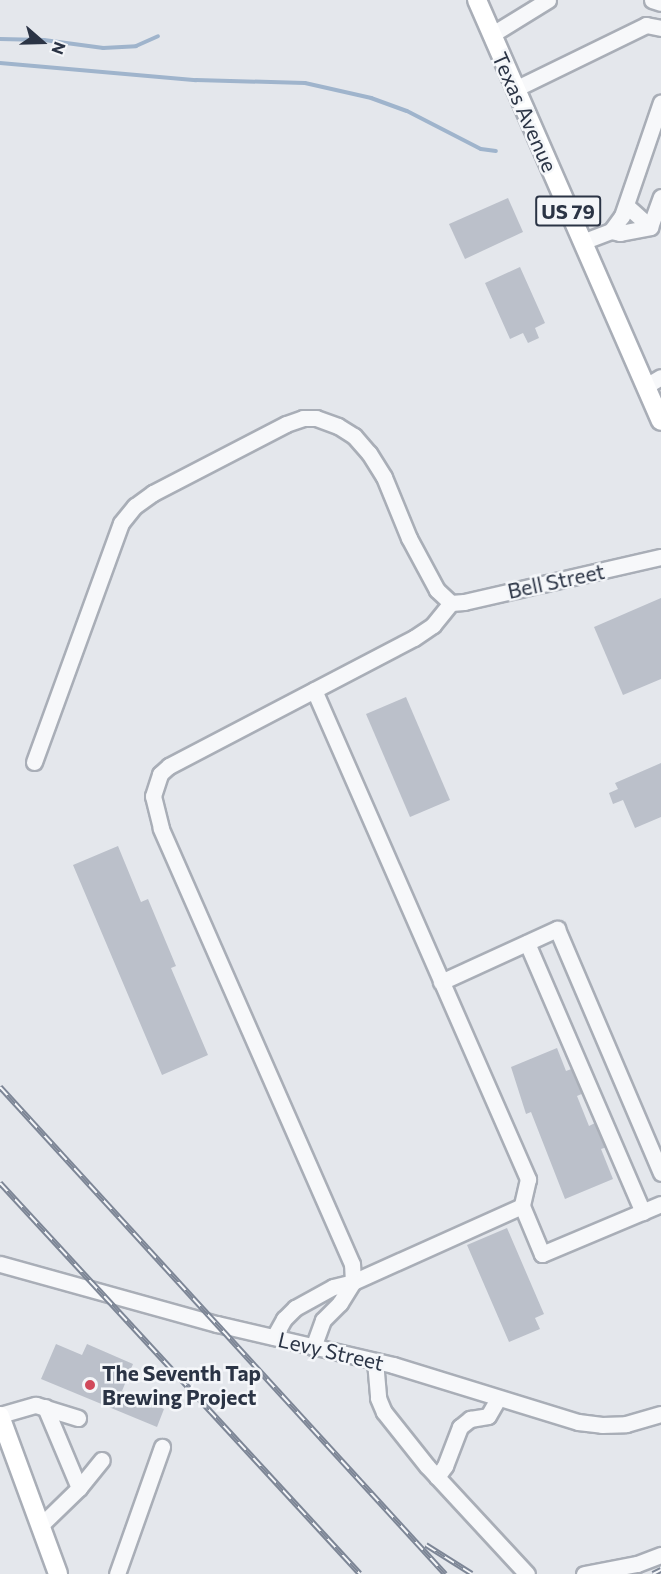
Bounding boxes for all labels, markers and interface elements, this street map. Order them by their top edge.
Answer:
north arrow [12,12,72,72]
text: N [48,39,70,57]
street label: Texas Avenue [487,48,563,176]
road number: US 79 [535,194,601,228]
street label: Bell Street [505,558,607,604]
street label: Levy Street [276,1327,386,1375]
place label: The Seventh Tap Brewing Project [102,1360,261,1410]
marker: The Seventh Tap Brewing Project [83,1378,97,1392]

